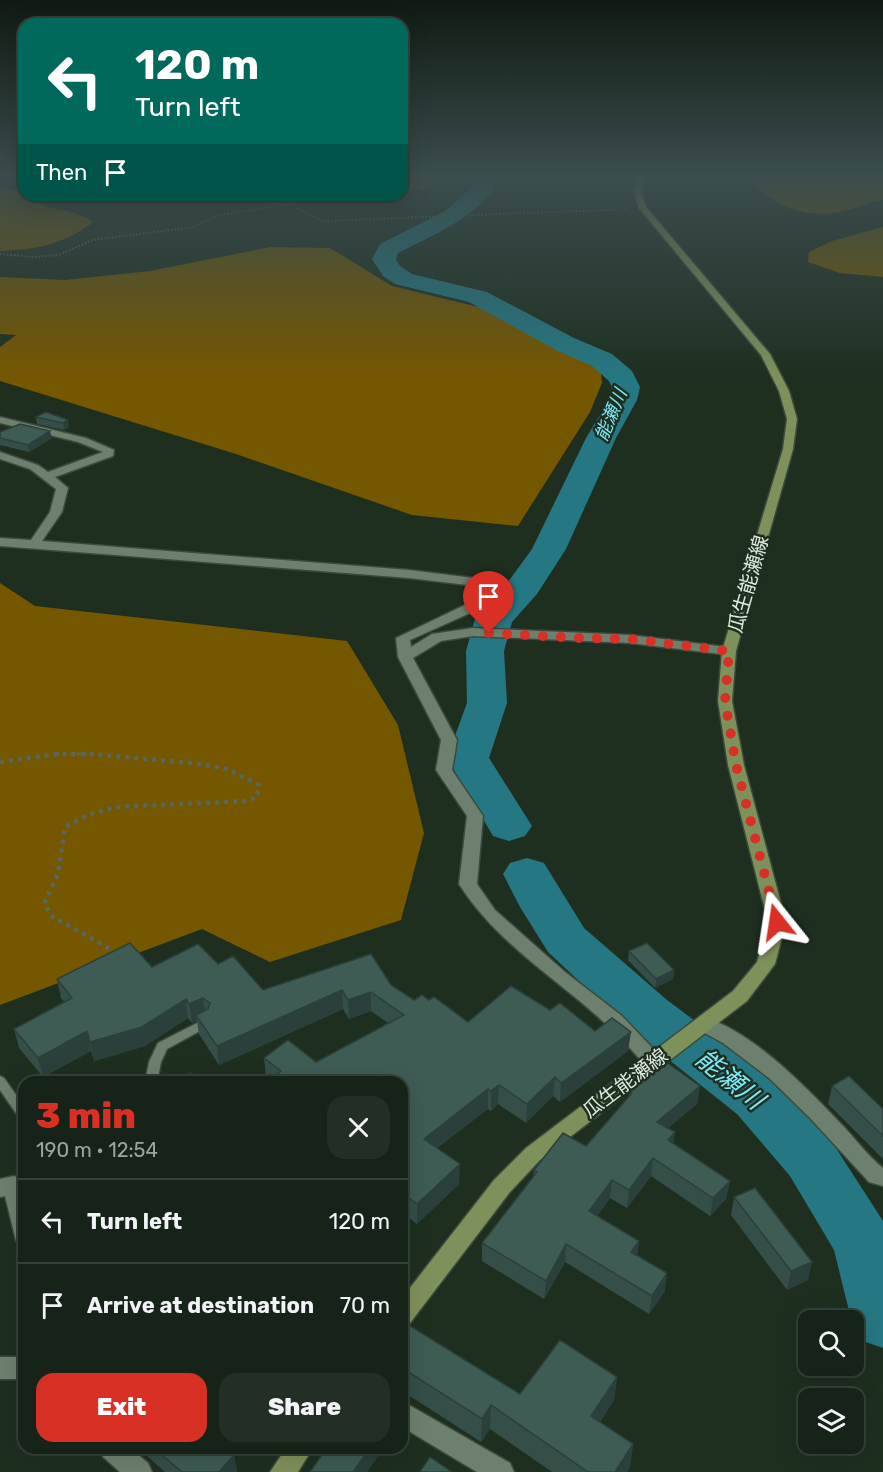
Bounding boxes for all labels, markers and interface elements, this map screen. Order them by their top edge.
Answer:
text: 120 m [135,40,259,90]
icon: left [36,42,114,120]
text: Turn left [135,91,240,123]
icon: arrive [99,156,132,189]
text: Then [36,159,87,186]
water label: 能瀬川 [590,384,632,444]
street label: 瓜生能瀬線 [723,533,773,635]
pin [463,571,514,633]
icon: arrive [472,580,505,613]
position arrow [745,890,809,954]
street label: 瓜生能瀬線 [578,1043,672,1123]
water label: 能瀬川 [690,1043,772,1118]
text: 3 min [36,1094,136,1137]
button: close [327,1096,390,1159]
text: 190 m · 12:54 [36,1138,158,1162]
icon: left [36,1205,69,1238]
text: Turn left [87,1208,182,1235]
text: 120 m [329,1208,390,1235]
icon: arrive [36,1289,69,1322]
text: Arrive at destination [87,1292,314,1319]
text: 70 m [340,1292,390,1319]
map controls [798,1310,864,1454]
button: search [798,1310,864,1376]
button: Exit [36,1373,207,1442]
button: Share [219,1373,390,1442]
button: layers [798,1388,864,1454]

